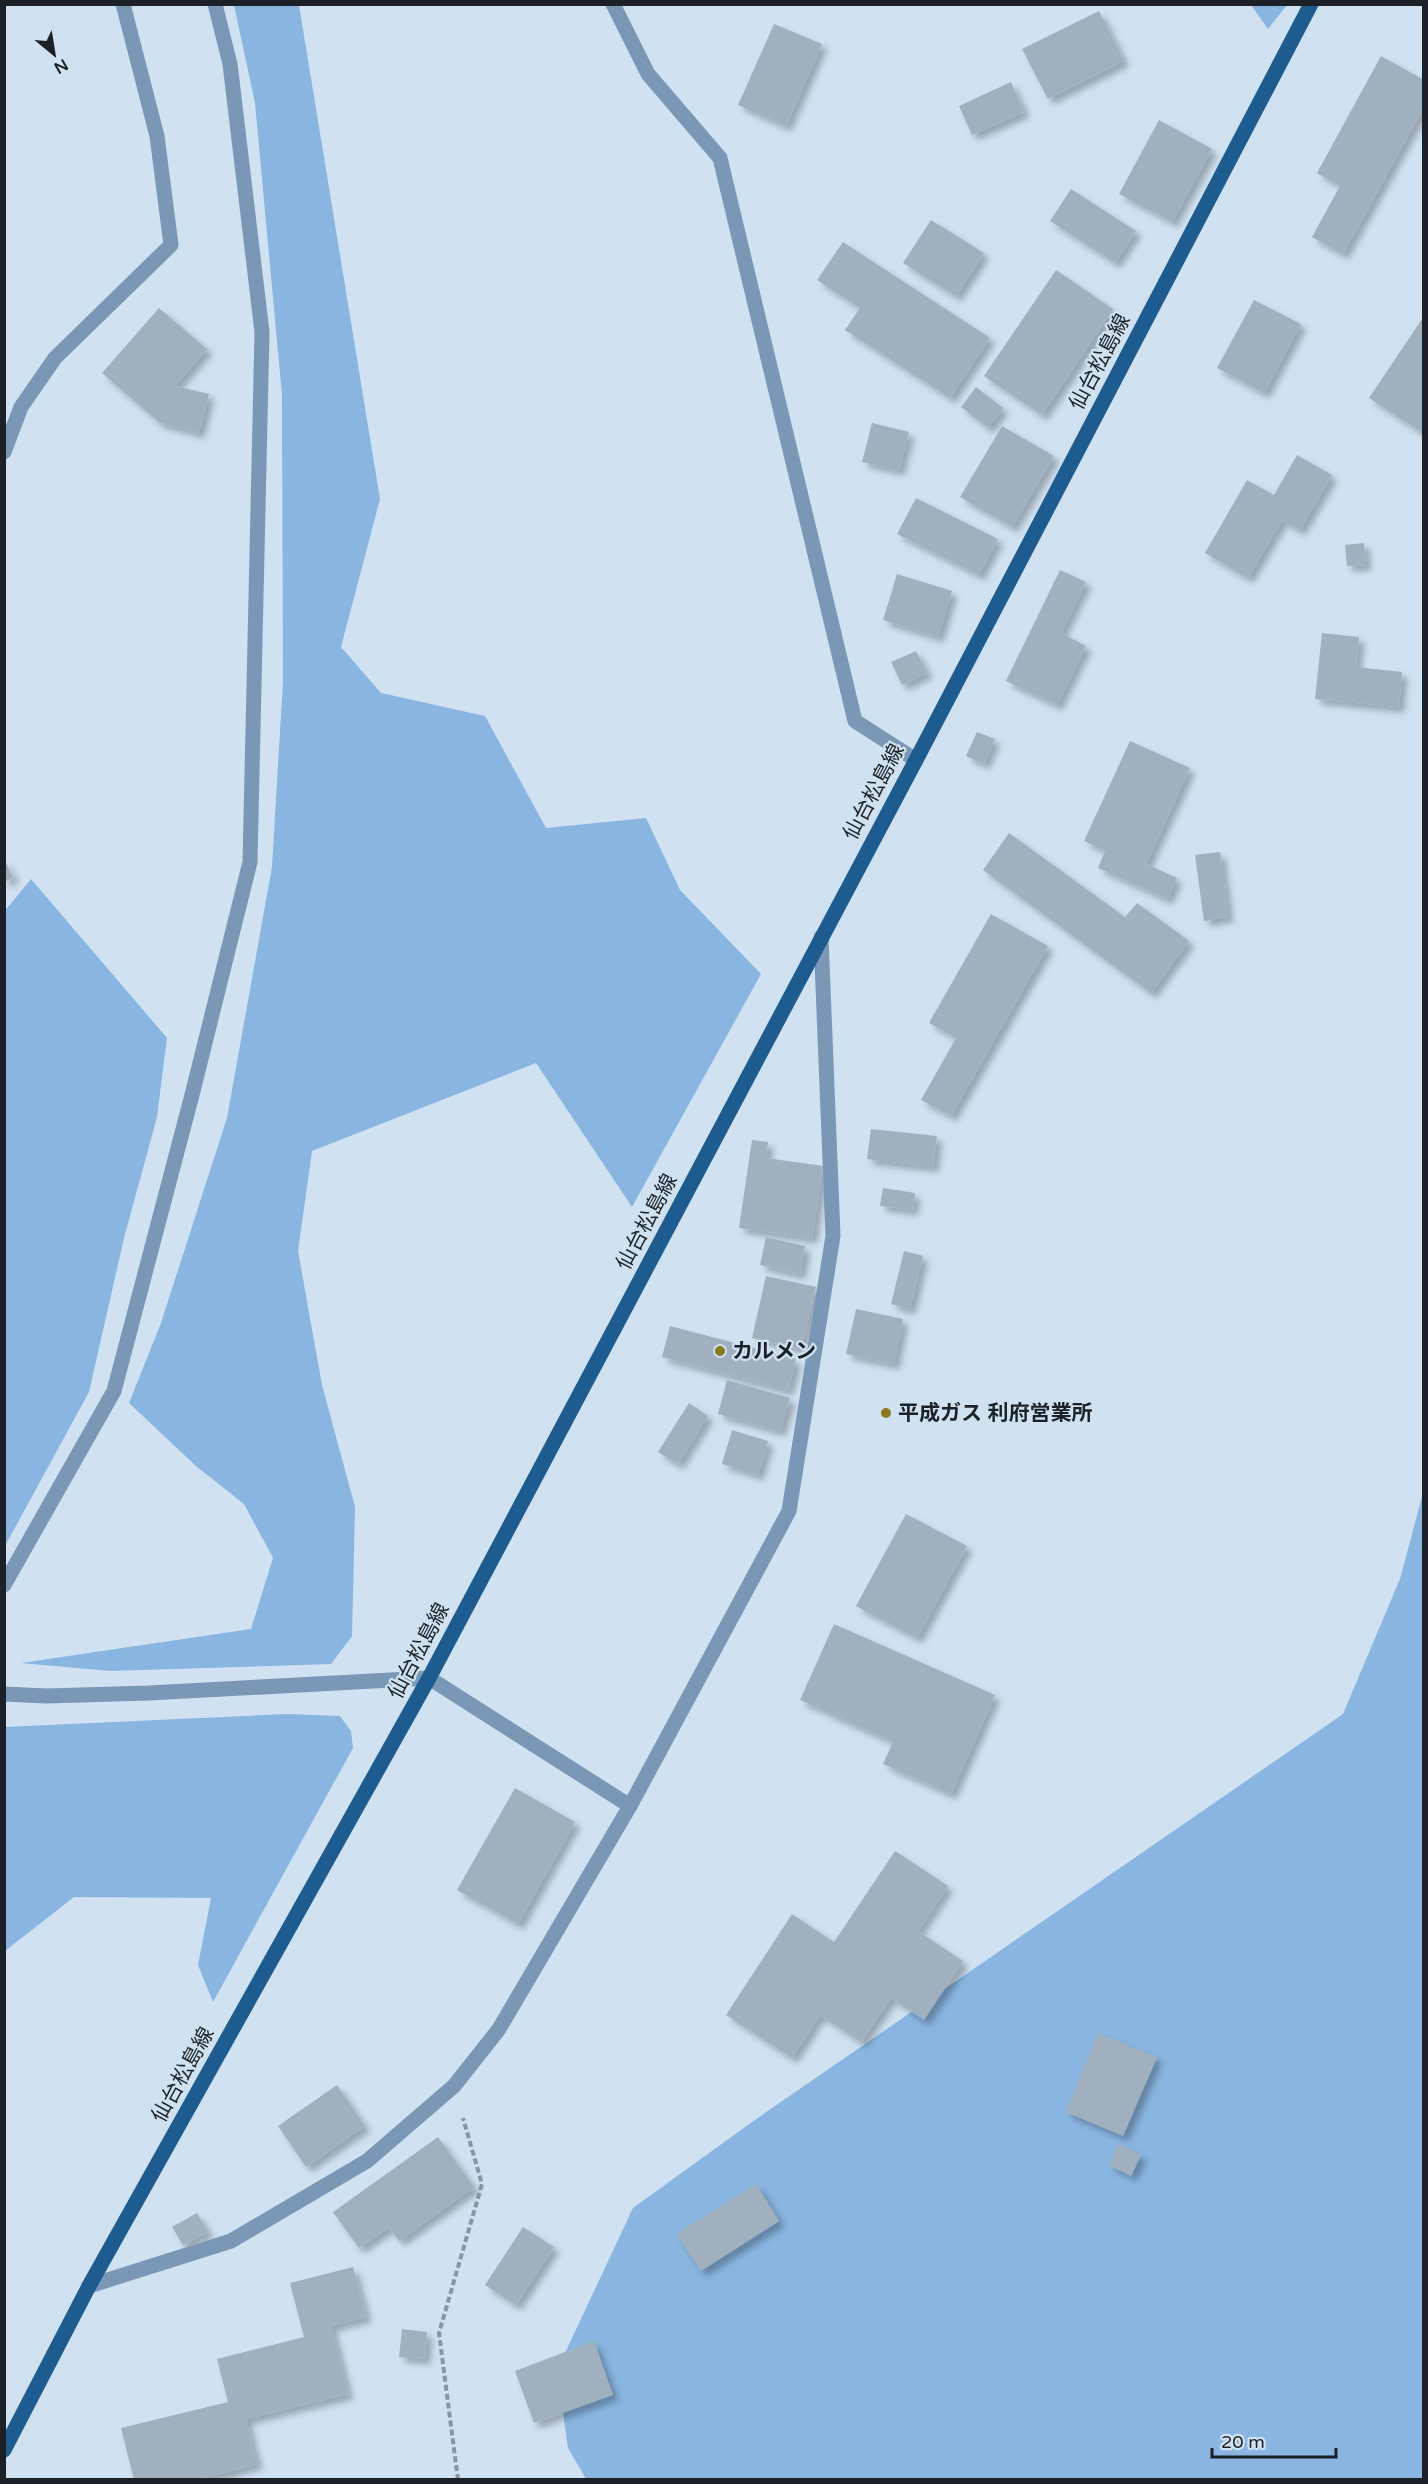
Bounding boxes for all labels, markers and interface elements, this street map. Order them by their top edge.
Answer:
north arrow [24,24,84,84]
text: N [50,54,72,78]
street label: 仙台松島線 [1064,310,1136,414]
street label: 仙台松島線 [838,740,910,844]
street label: 仙台松島線 [611,1170,683,1274]
place label: カルメン [732,1339,816,1364]
marker: カルメン [713,1344,727,1358]
place label: 平成ガス 利府営業所 [898,1401,1092,1426]
marker: 平成ガス 利府営業所 [879,1406,893,1420]
street label: 仙台松島線 [383,1599,455,1703]
street label: 仙台松島線 [147,2023,219,2127]
scale bar [1212,2421,1336,2459]
text: 20 m [1221,2431,1265,2453]

